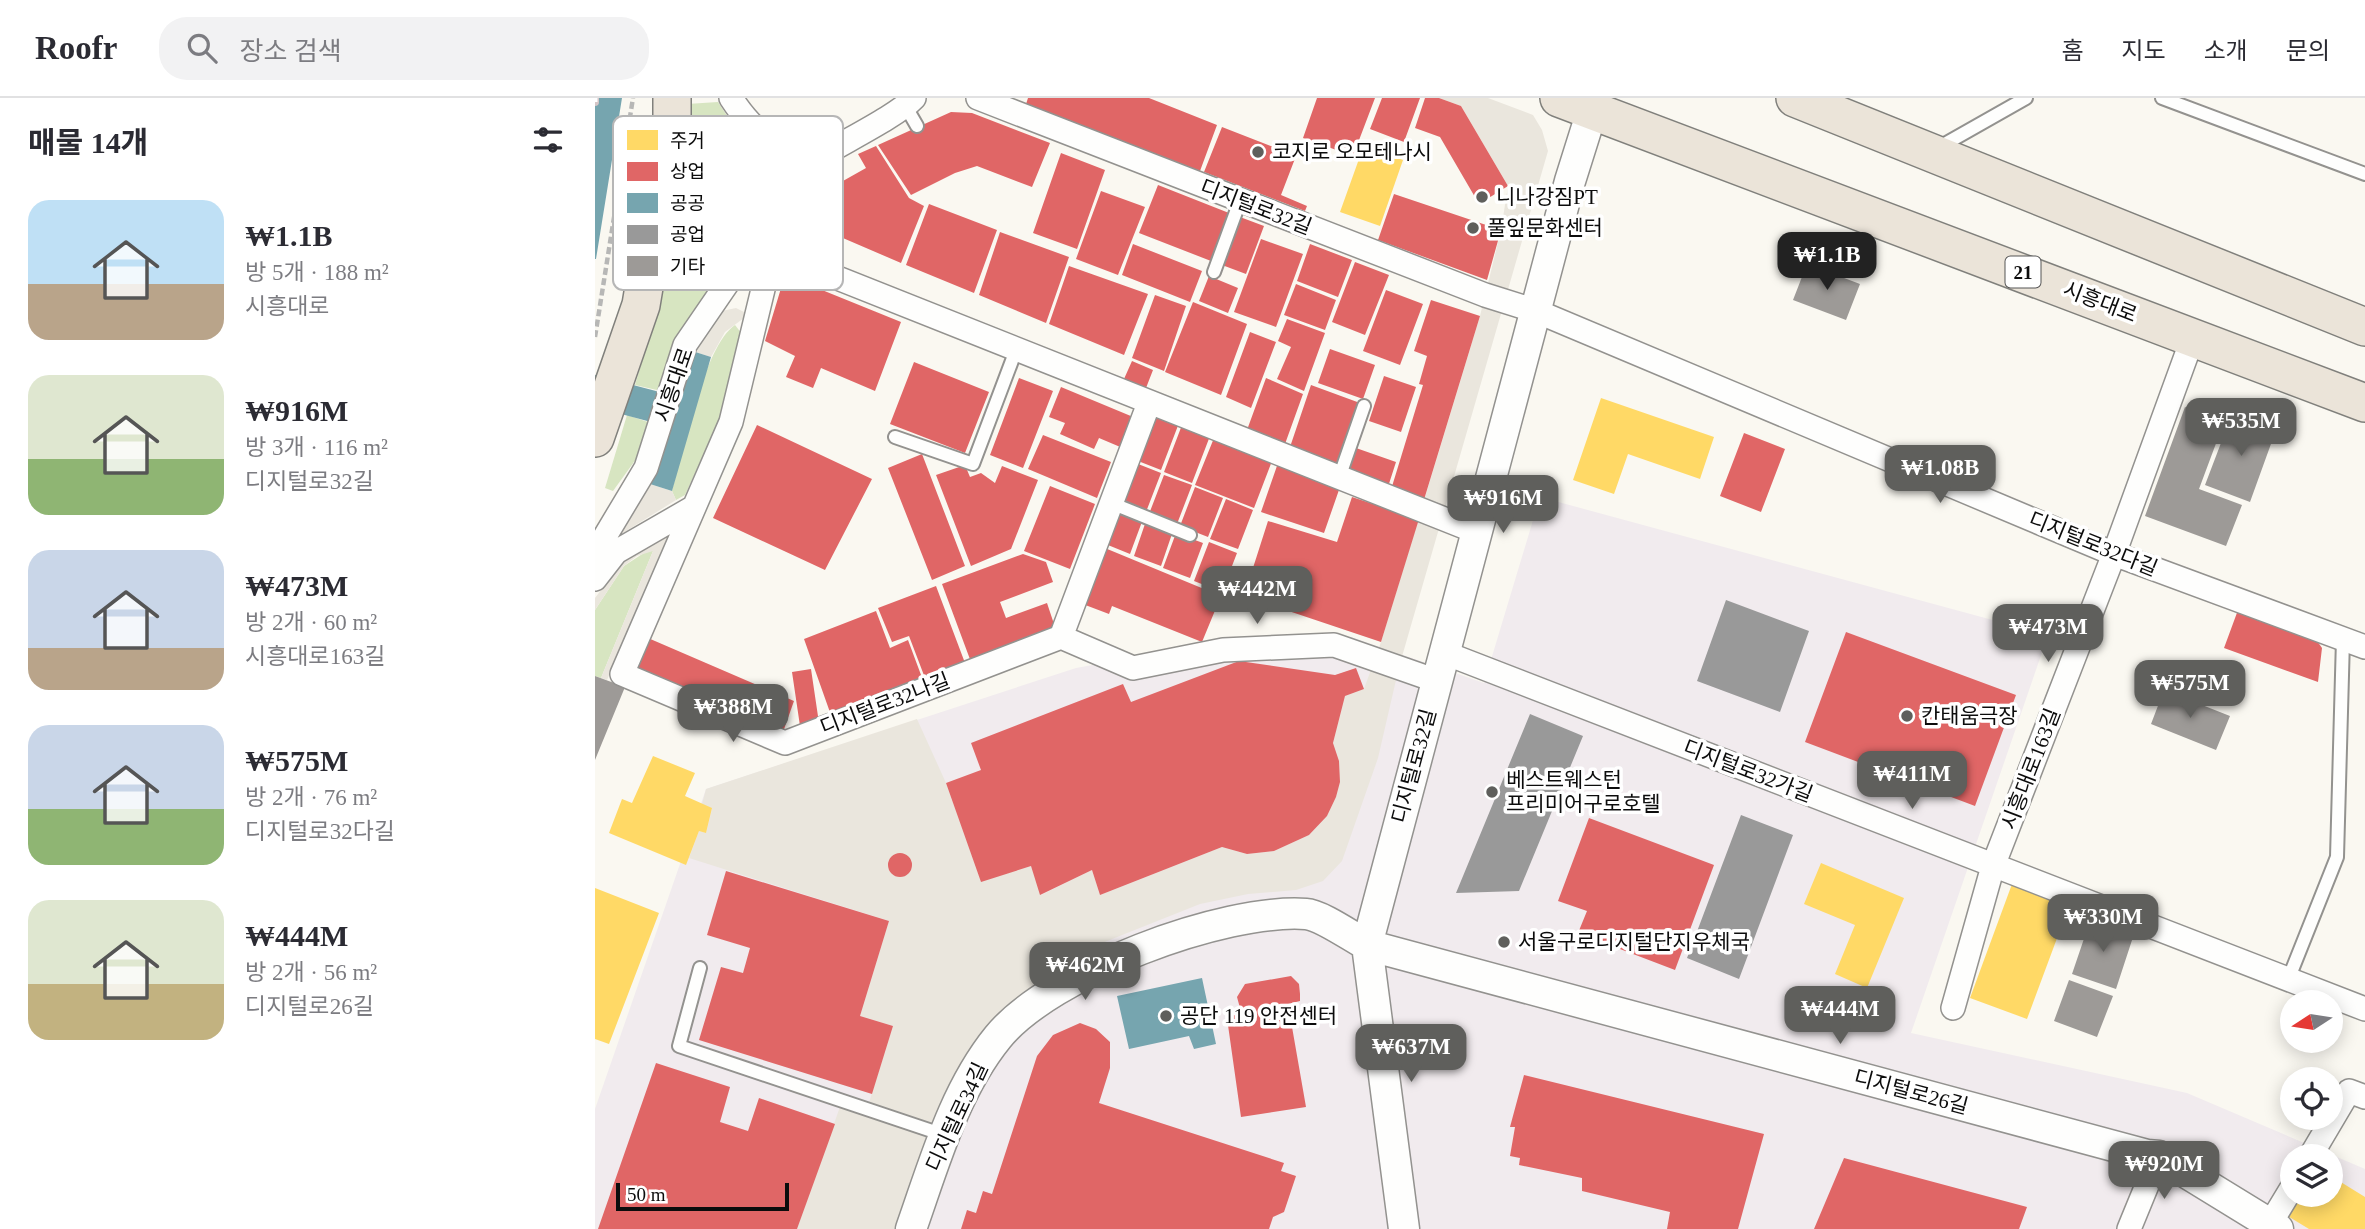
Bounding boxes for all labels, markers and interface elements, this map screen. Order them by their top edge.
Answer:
search box [159,17,649,80]
icon: search [183,29,221,67]
text: Roofr [35,30,117,66]
text: 장소 검색 [239,37,342,66]
text: 홈 [2061,38,2083,64]
text: 지도 [2121,38,2166,64]
text: 소개 [2204,38,2248,64]
text: 문의 [2286,38,2330,64]
legend [613,116,843,290]
icon: filters [529,121,567,159]
text: 매물 14개 [28,126,148,159]
text: 주거 [670,130,705,151]
place label: 코지로 오모테나시 [1272,140,1432,164]
marker: 코지로 오모테나시 [1250,144,1266,160]
text: 상업 [670,161,705,182]
street label: 디지털로32길 [1197,175,1315,239]
place label: 니나강짐PT [1496,185,1598,209]
marker: 니나강짐PT [1474,189,1490,205]
text: 공공 [670,193,705,214]
place label: 풀잎문화센터 [1487,216,1603,240]
text: ₩1.1B [245,219,333,252]
marker: 풀잎문화센터 [1465,220,1481,236]
text: 공업 [670,224,705,245]
icon: home [84,228,168,312]
pin: ₩1.1B [1778,232,1876,292]
text: ₩1.1B [1793,242,1861,267]
text: 기타 [670,256,705,277]
road number: 21 [2005,256,2041,288]
text: 방 5개 · 188 m² [245,260,389,285]
street label: 시흥대로 [2060,277,2140,327]
text: 시흥대로 [245,294,330,319]
street label: 시흥대로 [650,345,698,425]
text: ₩916M [245,394,348,427]
pin: ₩535M [2192,398,2290,458]
icon: home [84,403,168,487]
text: ₩535M [2201,408,2281,433]
text: 방 3개 · 116 m² [245,435,388,460]
pin: ₩1.08B [1883,446,1997,505]
text: ₩1.08B [1901,455,1979,480]
text: 디지털로32길 [245,469,374,494]
pin: ₩916M [1454,476,1552,535]
text: ₩916M [1463,485,1543,510]
street label: 디지털로32다길 [2025,507,2161,581]
pin: ₩442M [1208,566,1306,626]
text: ₩473M [245,569,348,602]
text: ₩442M [1217,576,1297,601]
icon: home [84,578,168,662]
pin: ₩473M [1999,604,2097,664]
text: 방 2개 · 60 m² [245,610,377,635]
text: ₩473M [2008,614,2088,639]
text: 시흥대로163길 [245,644,385,669]
pin: ₩575M [2141,660,2239,720]
street label: 디지털로32나길 [817,668,953,740]
text: ₩575M [2150,670,2230,695]
pin: ₩388M [684,684,782,744]
text: ₩388M [693,694,773,719]
place label: 칸태움극장 [1921,704,2018,728]
street label: 시흥대로163길 [1997,705,2065,833]
street label: 디지털로32길 [1387,706,1441,826]
marker: 칸태움극장 [1899,708,1915,724]
street label: 디지털로32가길 [1680,735,1816,807]
text: ₩575M [245,744,348,777]
pin: ₩411M [1863,752,1961,811]
icon: home [84,753,168,837]
text: ₩411M [1873,761,1951,786]
place label: 베스트웨스턴 프리미어구로호텔 [1506,768,1661,816]
marker: 베스트웨스턴 프리미어구로호텔 [1484,784,1500,800]
text: 방 2개 · 76 m² [245,785,377,810]
text: 디지털로32다길 [245,819,395,844]
pin: ₩330M [2054,894,2152,954]
text: ₩330M [2063,904,2143,929]
text: ₩444M [245,919,348,952]
icon: home [84,928,168,1012]
place label: 서울구로디지털단지우체국 [1518,930,1750,954]
marker: 서울구로디지털단지우체국 [1496,934,1512,950]
pin: ₩462M [1036,942,1134,1002]
text: ₩462M [1045,952,1125,977]
text: 방 2개 · 56 m² [245,960,377,985]
pin: ₩444M [1791,986,1889,1046]
north arrow [2280,990,2343,1054]
map controls [2280,990,2343,1207]
text: 디지털로26길 [245,994,374,1019]
text: ₩444M [1800,996,1880,1021]
place label: 공단 119 안전센터 [1180,1004,1337,1028]
marker: 공단 119 안전센터 [1158,1008,1174,1024]
pin: ₩637M [1362,1024,1460,1084]
text: ₩637M [1371,1034,1451,1059]
street label: 디지털로34길 [921,1059,993,1175]
street label: 디지털로26길 [1851,1065,1971,1119]
button: locate [2280,1067,2343,1130]
pin: ₩920M [2115,1142,2213,1201]
button: layers [2280,1144,2343,1207]
text: ₩920M [2124,1151,2204,1176]
scale bar [616,1180,789,1212]
text: 50 m [627,1184,666,1205]

